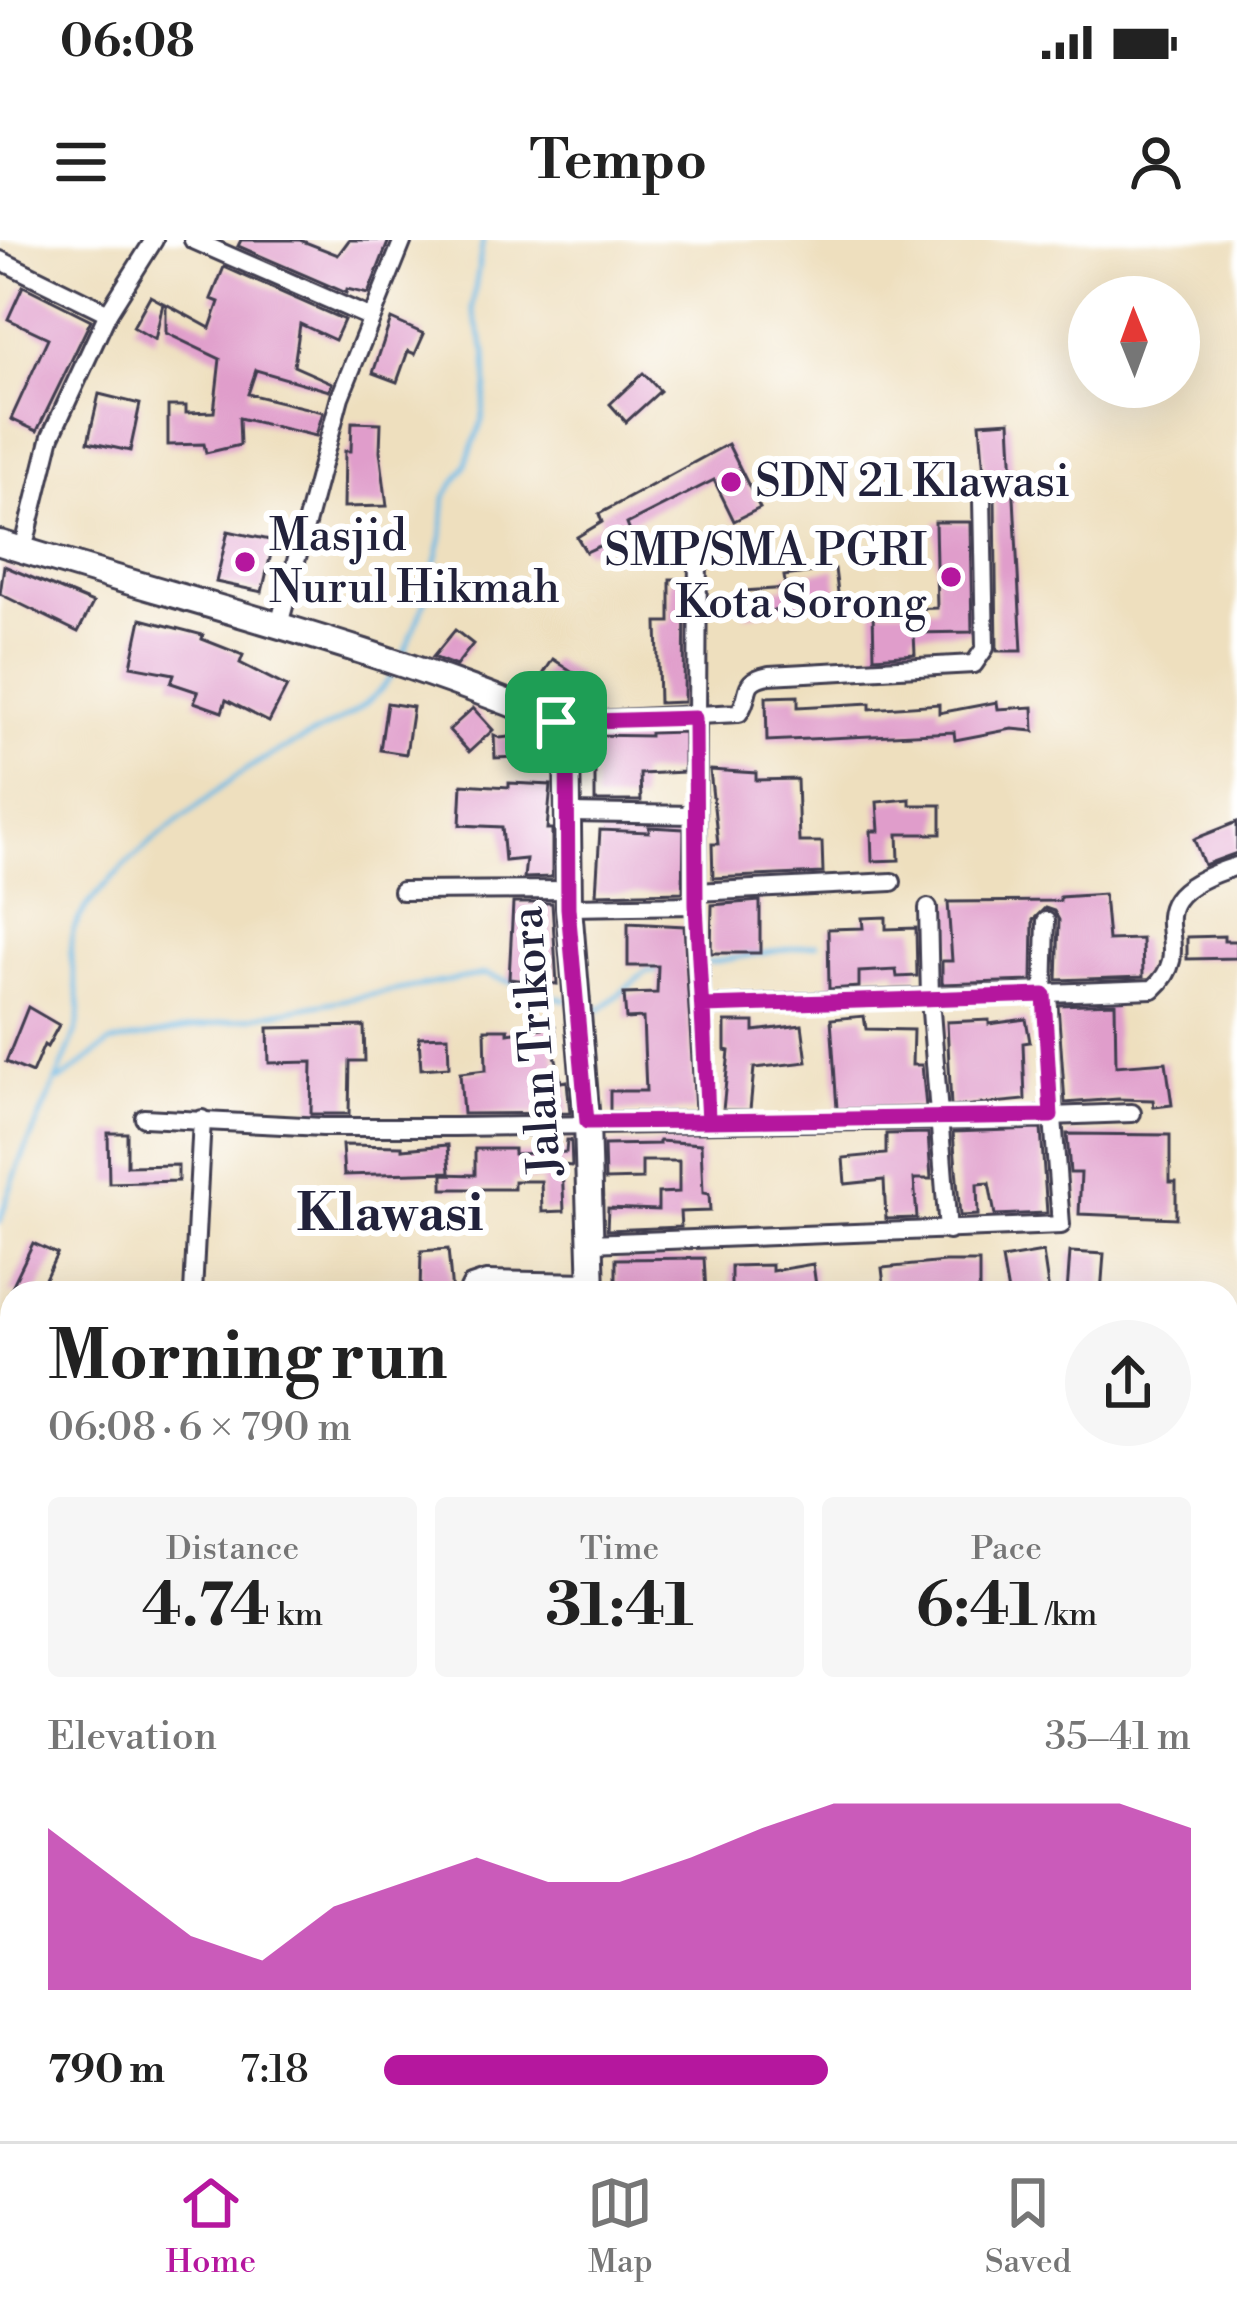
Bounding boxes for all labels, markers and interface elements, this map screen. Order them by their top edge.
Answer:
text: 06:08 [60,14,195,71]
text: Tempo [530,128,707,196]
icon: menu [48,129,114,195]
icon: person [1123,129,1189,195]
north arrow [1068,276,1200,408]
map controls [1068,276,1200,408]
place label: SDN 21 Klawasi [755,454,1070,511]
marker: SDN 21 Klawasi [718,469,744,495]
place label: Masjid Nurul Hikmah [269,508,560,617]
place label: SMP/SMA PGRI Kota Sorong [604,523,927,632]
marker: Masjid Nurul Hikmah [232,549,258,575]
marker: SMP/SMA PGRI Kota Sorong [938,564,964,590]
pin [505,671,607,773]
icon: arrive [523,689,589,755]
street label: Jalan Trikora [499,904,575,1179]
district label: Klawasi [297,1183,483,1247]
text: Morning run [48,1317,447,1400]
button: share [1065,1320,1191,1446]
text: 06:08 · 6 × 790 m [48,1404,352,1453]
text: Distance [166,1529,299,1570]
text: Time [580,1529,659,1570]
text: Pace [971,1529,1042,1570]
text: 4.74 [142,1570,270,1645]
text: 31:41 [545,1570,694,1645]
text: 6:41 [916,1570,1038,1645]
text: km [270,1595,323,1636]
text: /km [1038,1595,1097,1636]
text: Elevation [48,1713,217,1762]
text: 35–41 m [1045,1713,1191,1762]
text: 790 m [48,2046,165,2095]
text: 7:18 [240,2046,309,2095]
tab: Home [166,2170,256,2283]
tab: Map [587,2170,653,2283]
tab: Saved [985,2170,1071,2283]

